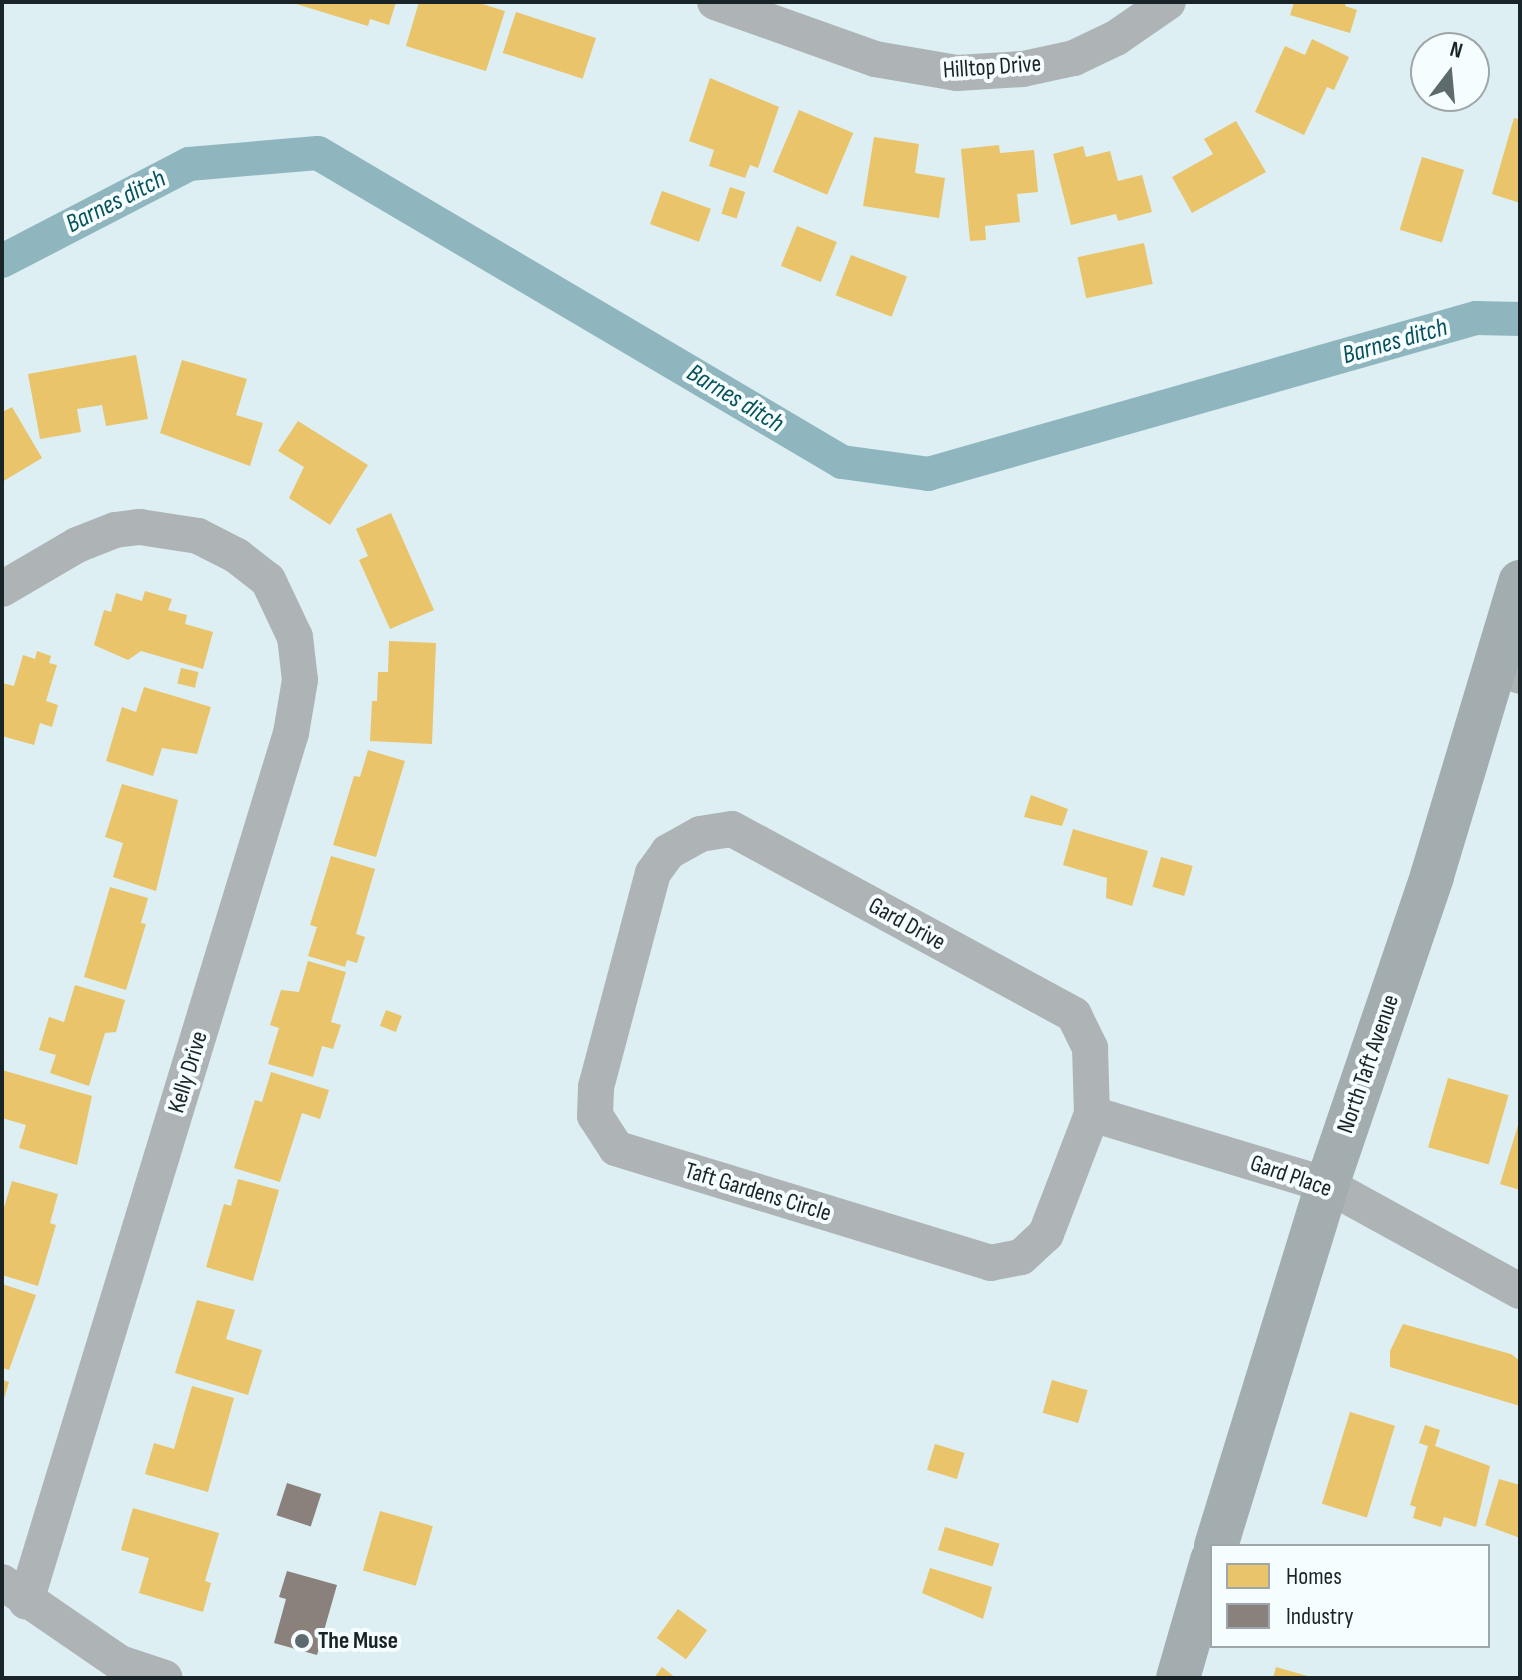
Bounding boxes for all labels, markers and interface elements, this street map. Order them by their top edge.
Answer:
north arrow [1410,32,1490,112]
text: N [1447,36,1466,65]
street label: Hilltop Drive [942,49,1042,85]
water label: Barnes ditch [61,164,171,240]
water label: Barnes ditch [1339,312,1451,372]
water label: Barnes ditch [681,358,789,440]
street label: Gard Drive [864,891,950,957]
street label: North Taft Avenue [1331,991,1405,1137]
street label: Kelly Drive [162,1028,214,1116]
street label: Gard Place [1246,1149,1336,1203]
street label: Taft Gardens Circle [681,1156,835,1228]
legend [1210,1544,1490,1648]
text: Homes [1286,1562,1342,1591]
text: Industry [1286,1602,1353,1631]
place label: The Muse [318,1627,398,1655]
marker: The Muse [293,1632,311,1650]

